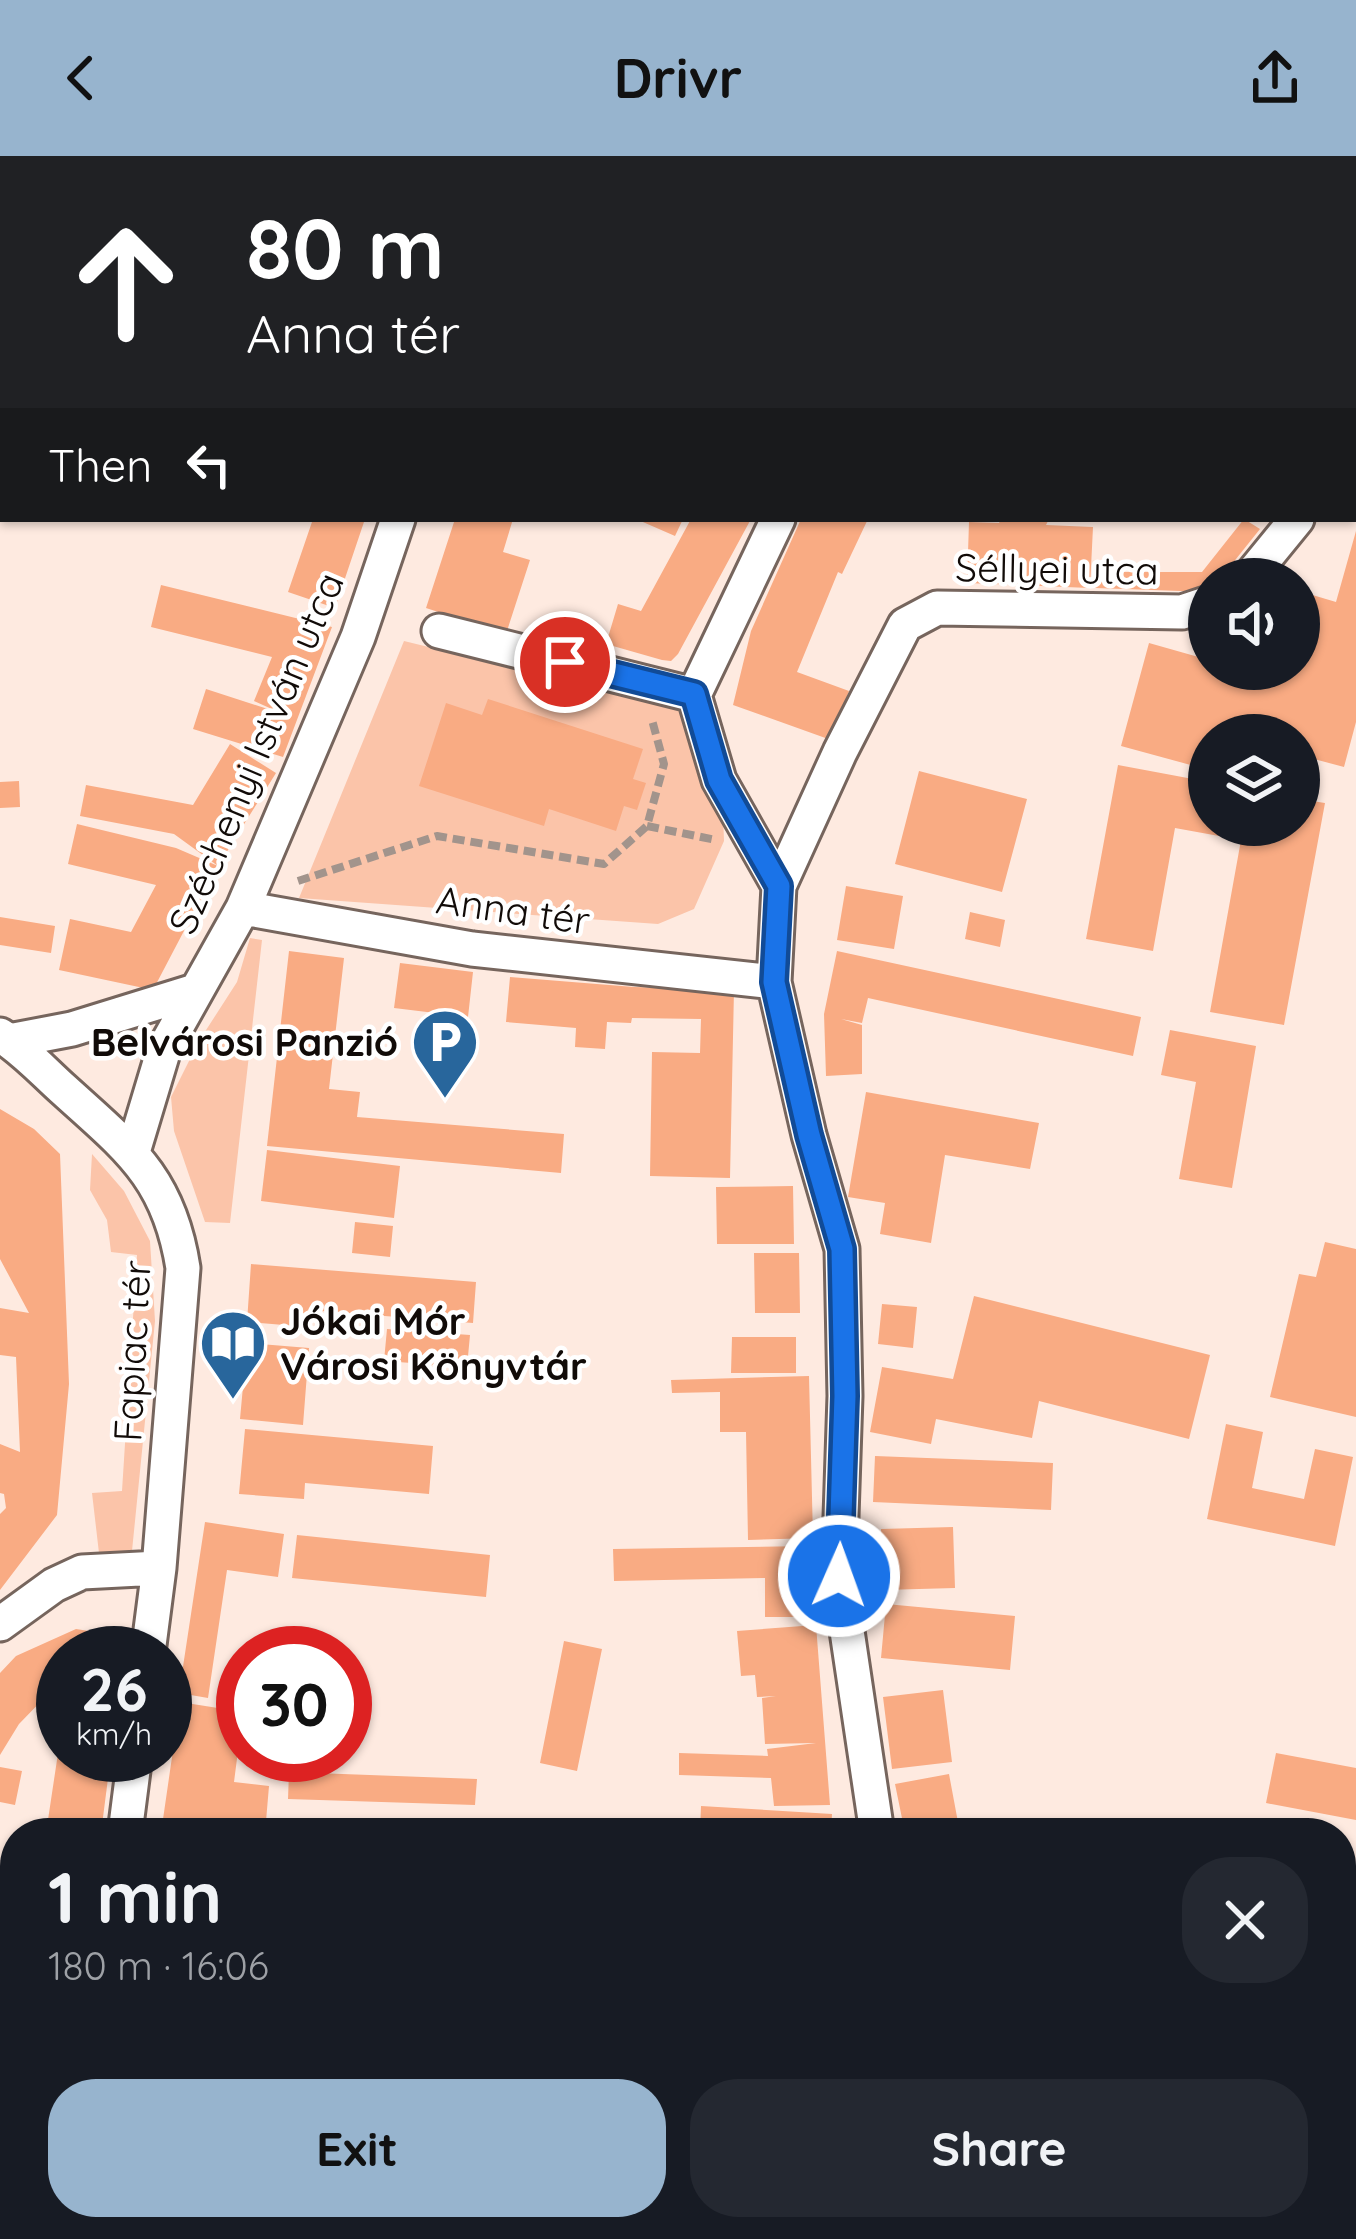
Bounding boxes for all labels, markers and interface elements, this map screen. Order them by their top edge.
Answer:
text: Drivr [614,44,742,112]
icon: back [48,45,114,111]
icon: share [1242,45,1308,111]
text: 80 m [246,195,445,300]
icon: ahead [48,204,204,360]
text: Anna tér [246,299,460,367]
icon: left [176,432,242,498]
text: Then [48,437,152,493]
street label: Séllyei utca [955,542,1159,595]
map controls [1188,558,1320,846]
button: sound [1188,558,1320,690]
street label: Széchenyi István utca [157,565,354,941]
pin [514,611,616,713]
icon: arrive [532,629,598,695]
button: layers [1188,714,1320,846]
street label: Anna tér [433,874,593,945]
parking icon: Belvárosi Panzió [410,1007,480,1101]
place label: Belvárosi Panzió [91,1017,398,1066]
street label: Fapiac tér [102,1259,161,1443]
place label: Jókai Mór Városi Könyvtár [280,1296,587,1390]
library icon: Jókai Mór Városi Könyvtár [198,1308,268,1402]
position arrow [776,1513,902,1639]
speed limit sign: 30 [216,1626,372,1782]
text: 26 [80,1651,148,1726]
text: km/h [76,1715,152,1753]
text: 1 min [48,1851,222,1941]
button: close [1182,1857,1308,1983]
text: 180 m · 16:06 [48,1941,269,1990]
button: Exit [48,2079,666,2217]
button: Share [690,2079,1308,2217]

